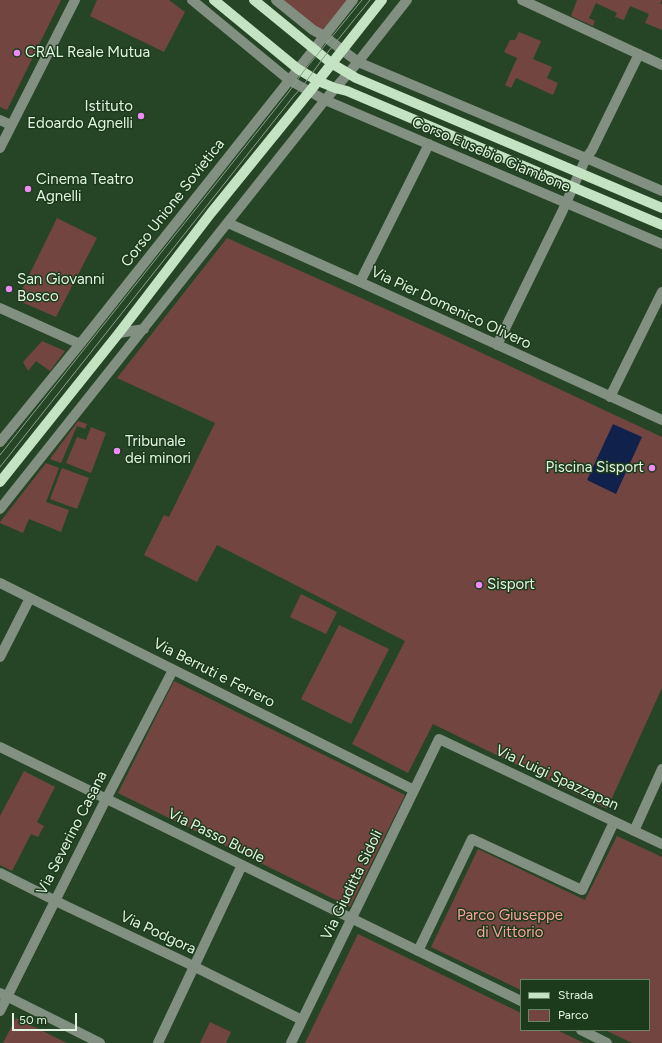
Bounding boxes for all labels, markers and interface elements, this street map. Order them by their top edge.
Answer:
place label: CRAL Reale Mutua [25,44,150,62]
marker: CRAL Reale Mutua [12,48,22,58]
place label: Istituto Edoardo Agnelli [27,98,133,133]
marker: Istituto Edoardo Agnelli [136,111,146,121]
street label: Corso Eusebio Giambone [409,113,573,197]
street label: Corso Unione Sovietica [117,135,229,271]
place label: Cinema Teatro Agnelli [36,171,134,206]
marker: Cinema Teatro Agnelli [23,184,33,194]
street label: Via Pier Domenico Olivero [368,263,534,353]
place label: San Giovanni Bosco [17,271,105,306]
marker: San Giovanni Bosco [4,284,14,294]
place label: Tribunale dei minori [125,433,191,468]
marker: Tribunale dei minori [112,446,122,456]
place label: Piscina Sisport [546,459,644,477]
marker: Piscina Sisport [647,463,657,473]
place label: Sisport [487,576,535,594]
marker: Sisport [474,580,484,590]
street label: Via Berruti e Ferrero [150,635,278,711]
street label: Via Luigi Spazzapan [493,742,621,814]
street label: Via Severino Casana [33,768,111,898]
street label: Via Passo Buole [165,805,267,867]
street label: Via Giuditta Sidoli [318,827,386,943]
park label: Parco Giuseppe di Vittorio [457,907,563,942]
street label: Via Podgora [117,908,199,958]
legend [520,979,650,1031]
text: Strada [558,988,593,1002]
scale bar [14,1005,79,1031]
text: Parco [558,1008,588,1022]
text: 50 m [19,1013,47,1027]

